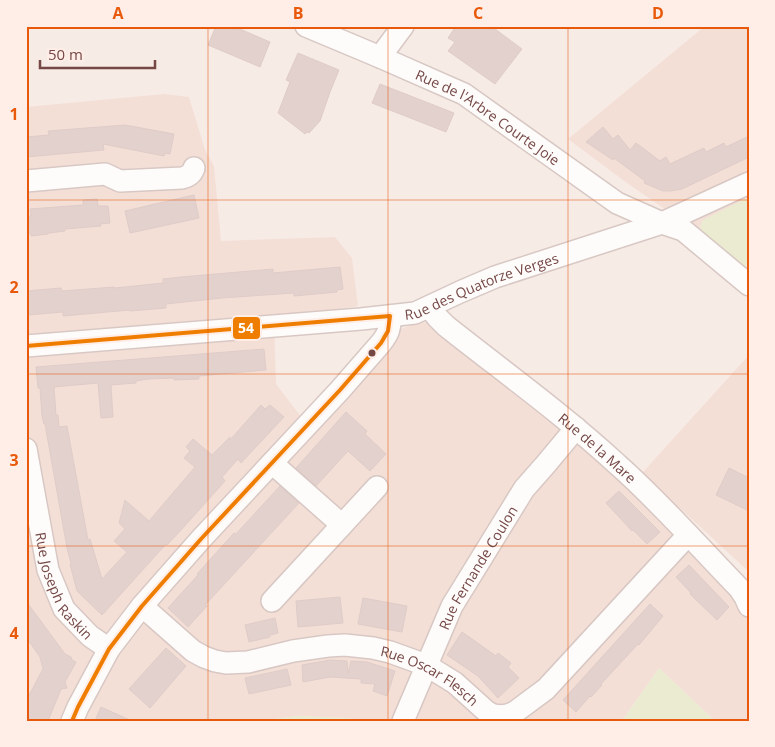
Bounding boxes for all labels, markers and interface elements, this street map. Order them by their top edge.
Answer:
text: A [112,2,124,24]
text: B [293,2,303,24]
text: C [473,2,483,24]
text: D [652,2,664,24]
scale bar [40,38,155,70]
text: 50 m [48,44,83,64]
street label: Rue de l'Arbre Courte Joie [413,64,564,169]
text: 1 [9,103,19,125]
street label: Rue des Quatorze Verges [404,248,561,324]
text: 2 [9,276,19,298]
line badge: 54 [232,316,261,340]
text: 54 [238,318,254,337]
unlabelled marker [367,348,377,358]
street label: Rue de la Mare [555,408,641,487]
text: 3 [9,449,19,471]
street label: Rue Fernande Coulon [434,502,521,632]
street label: Rue Joseph Raskin [32,530,97,643]
text: 4 [9,622,19,644]
street label: Rue Oscar Flesch [379,641,483,710]

